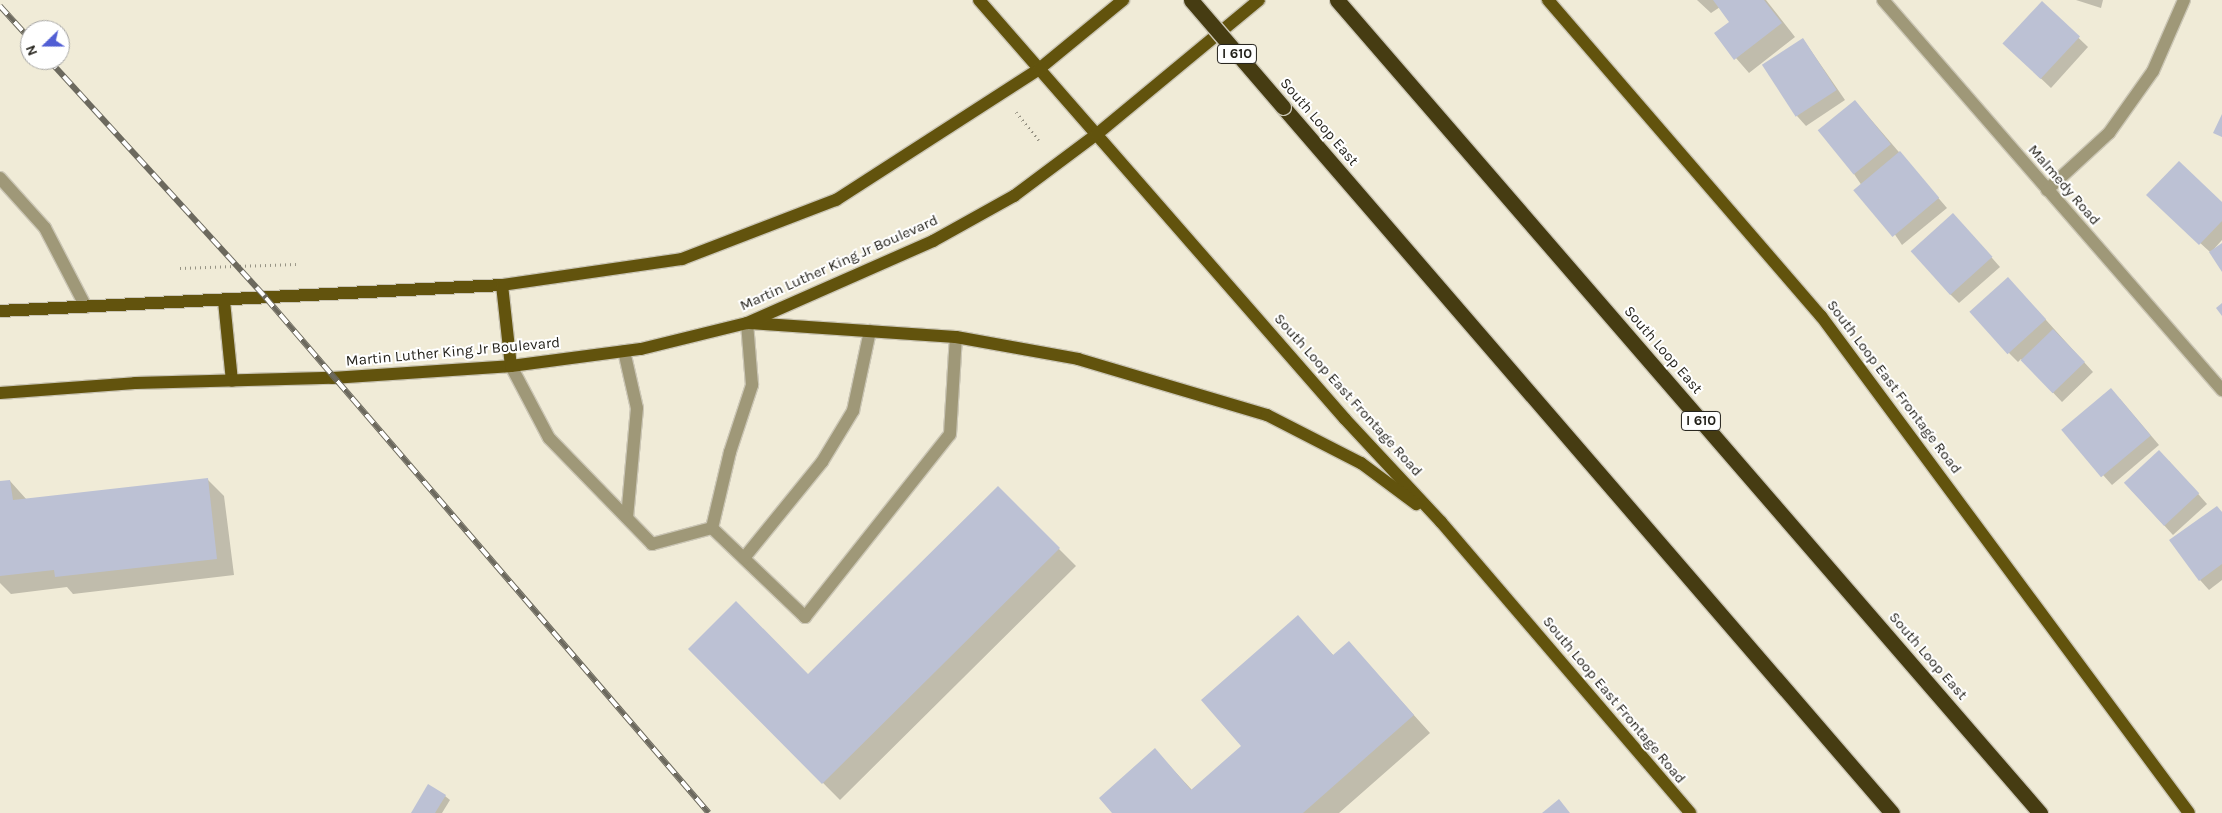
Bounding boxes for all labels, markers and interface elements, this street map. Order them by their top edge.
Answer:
north arrow [20,20,70,70]
road number: I 610 [1216,42,1258,66]
text: N [22,43,41,58]
street label: South Loop East [1276,74,1362,170]
street label: Malmedy Road [2024,141,2104,229]
street label: Martin Luther King Jr Boulevard [737,211,941,315]
street label: South Loop East Frontage Road [1823,297,1965,477]
street label: South Loop East [1620,302,1706,398]
street label: South Loop East Frontage Road [1270,310,1426,480]
street label: Martin Luther King Jr Boulevard [345,334,561,370]
road number: I 610 [1680,410,1722,432]
street label: South Loop East [1885,608,1971,704]
street label: South Loop East Frontage Road [1539,613,1689,787]

